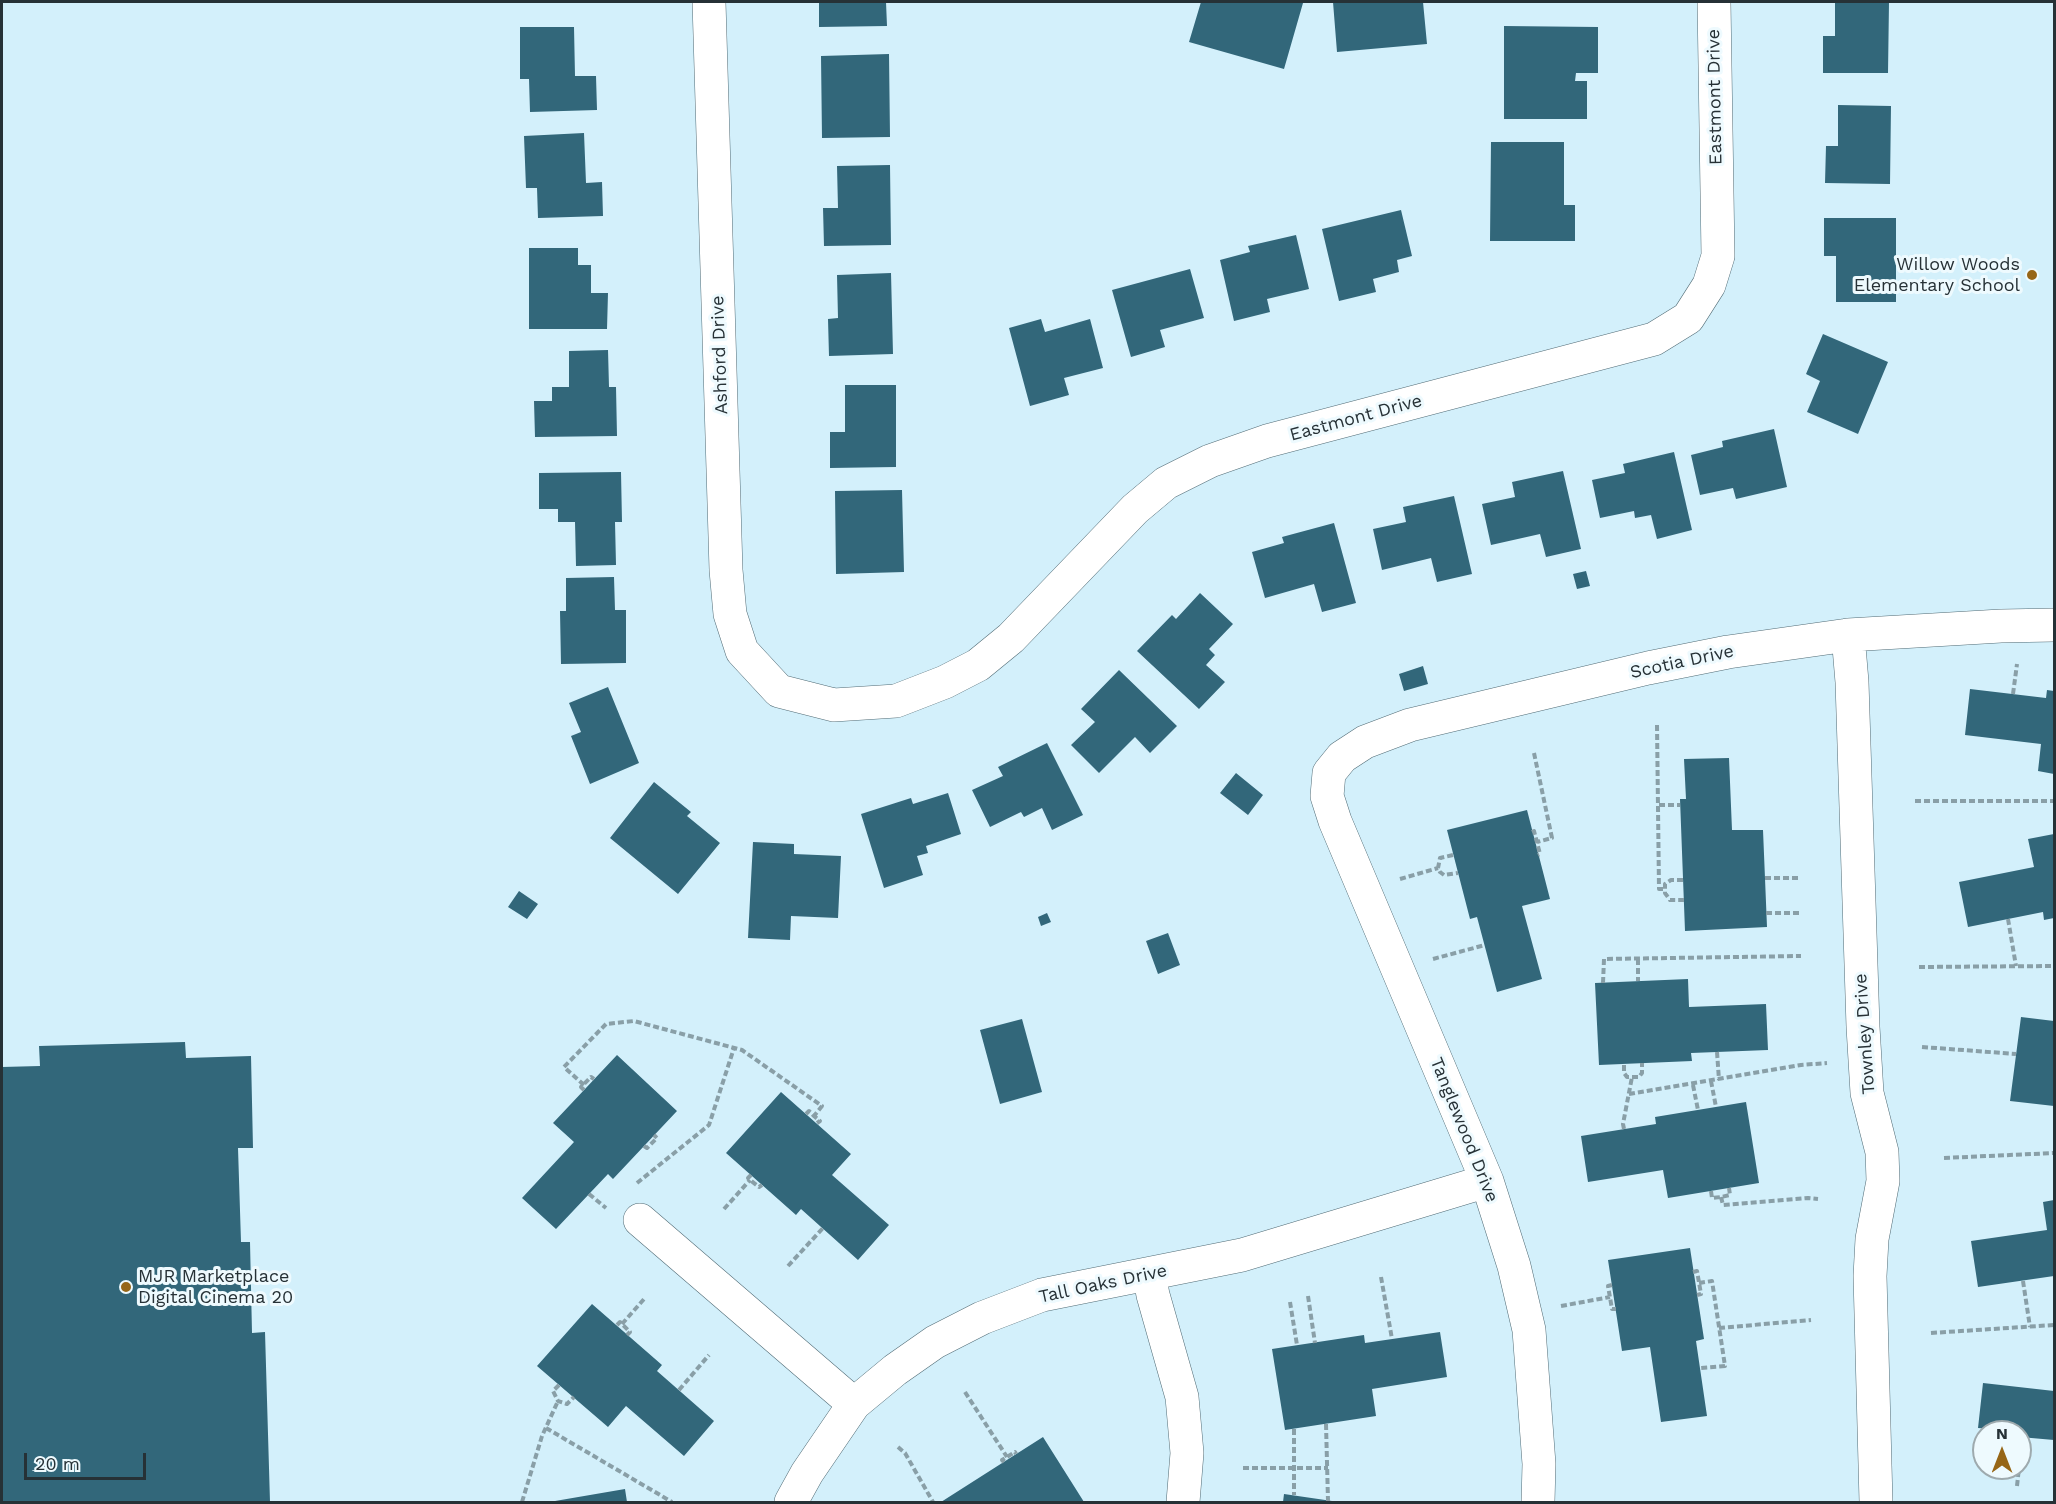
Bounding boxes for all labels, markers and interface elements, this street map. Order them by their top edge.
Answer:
street label: Eastmont Drive [1703,29,1727,165]
place label: Willow Woods Elementary School [1854,254,2020,296]
marker: Willow Woods Elementary School [2025,268,2039,282]
street label: Ashford Drive [707,295,733,415]
street label: Eastmont Drive [1287,390,1425,446]
street label: Scotia Drive [1628,640,1736,684]
street label: Townley Drive [1850,973,1880,1095]
street label: Tanglewood Drive [1425,1054,1503,1206]
street label: Tall Oaks Drive [1037,1260,1169,1308]
place label: MJR Marketplace Digital Cinema 20 [138,1266,293,1308]
marker: MJR Marketplace Digital Cinema 20 [119,1280,133,1294]
north arrow [1972,1420,2032,1480]
text: N [1996,1424,2008,1443]
scale bar [27,1441,148,1479]
text: 20 m [35,1453,80,1474]

